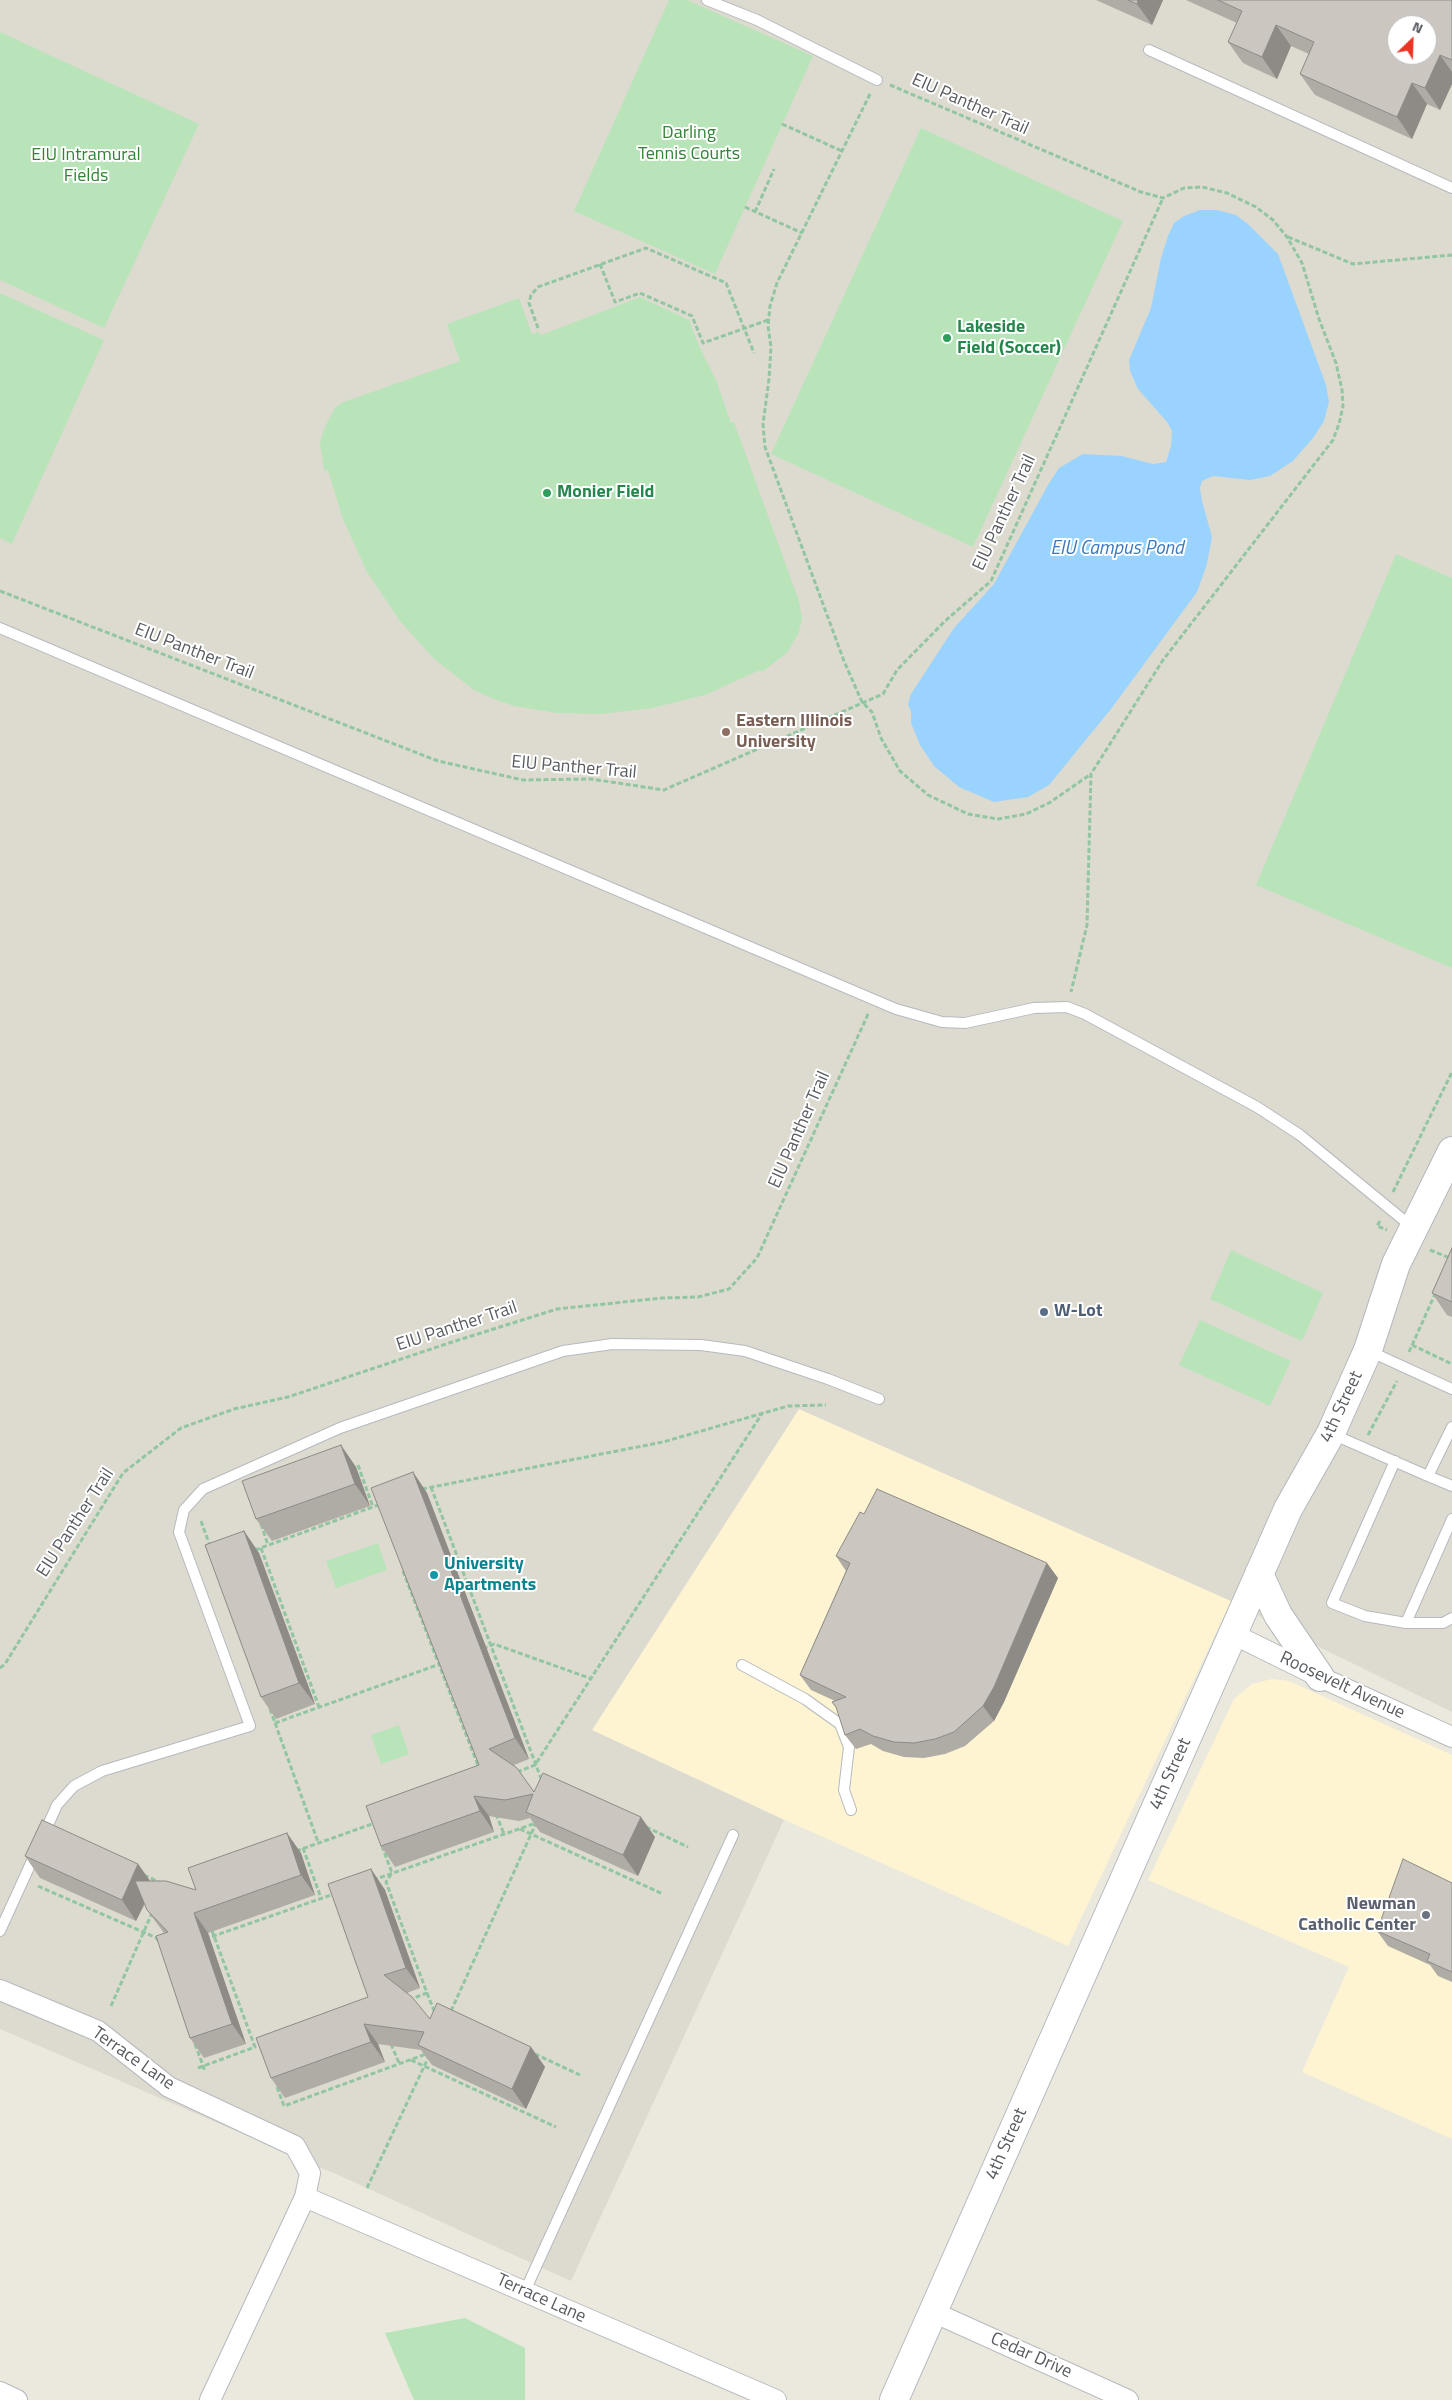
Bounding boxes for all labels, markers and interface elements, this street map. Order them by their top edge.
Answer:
north arrow [1387,15,1437,65]
text: N [1409,15,1427,38]
street label: EIU Panther Trail [908,70,1032,140]
park label: Darling Tennis Courts [638,123,740,166]
park label: EIU Intramural Fields [31,145,141,188]
place label: Lakeside Field (Soccer) [957,317,1061,359]
marker: Lakeside Field (Soccer) [941,332,953,344]
street label: EIU Panther Trail [969,451,1041,575]
place label: Monier Field [557,482,654,504]
marker: Monier Field [541,487,553,499]
water label: EIU Campus Pond [1050,538,1184,560]
street label: EIU Panther Trail [131,619,257,685]
place label: Eastern Illinois University [736,711,852,754]
marker: Eastern Illinois University [720,726,732,738]
street label: EIU Panther Trail [510,752,638,784]
street label: EIU Panther Trail [765,1068,835,1192]
street label: EIU Panther Trail [394,1297,520,1357]
place label: W-Lot [1054,1301,1102,1323]
marker: W-Lot [1038,1306,1050,1318]
street label: 4th Street [1316,1368,1368,1446]
street label: EIU Panther Trail [33,1464,119,1582]
place label: University Apartments [444,1554,536,1596]
marker: University Apartments [428,1569,440,1581]
street label: Roosevelt Avenue [1276,1648,1408,1724]
street label: 4th Street [1146,1735,1196,1813]
place label: Newman Catholic Center [1298,1894,1416,1936]
marker: Newman Catholic Center [1420,1909,1432,1921]
street label: Terrace Lane [88,2023,178,2095]
street label: 4th Street [982,2105,1032,2183]
street label: Terrace Lane [493,2270,589,2328]
street label: Cedar Drive [987,2328,1075,2384]

